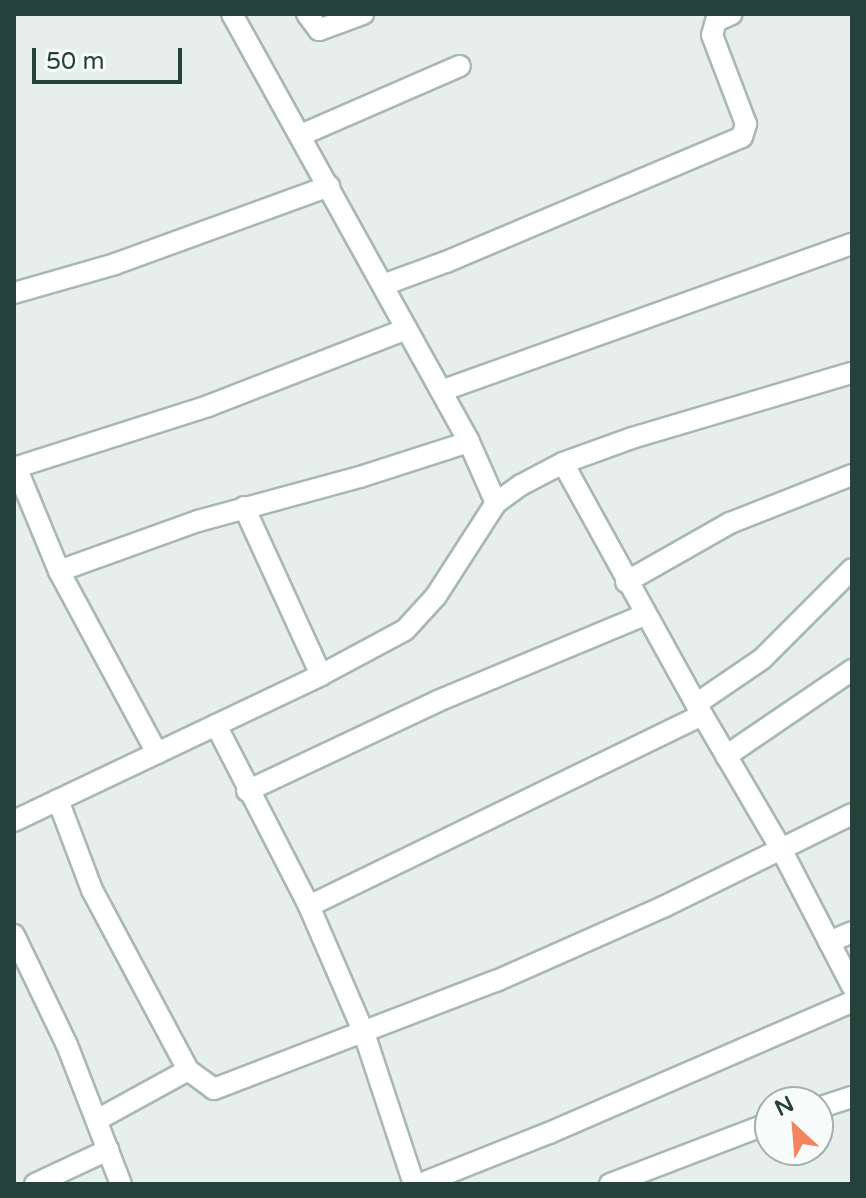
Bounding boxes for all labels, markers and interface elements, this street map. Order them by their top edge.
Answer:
scale bar [36,32,186,82]
text: 50 m [46,47,104,76]
north arrow [754,1086,834,1166]
text: N [771,1091,798,1122]

